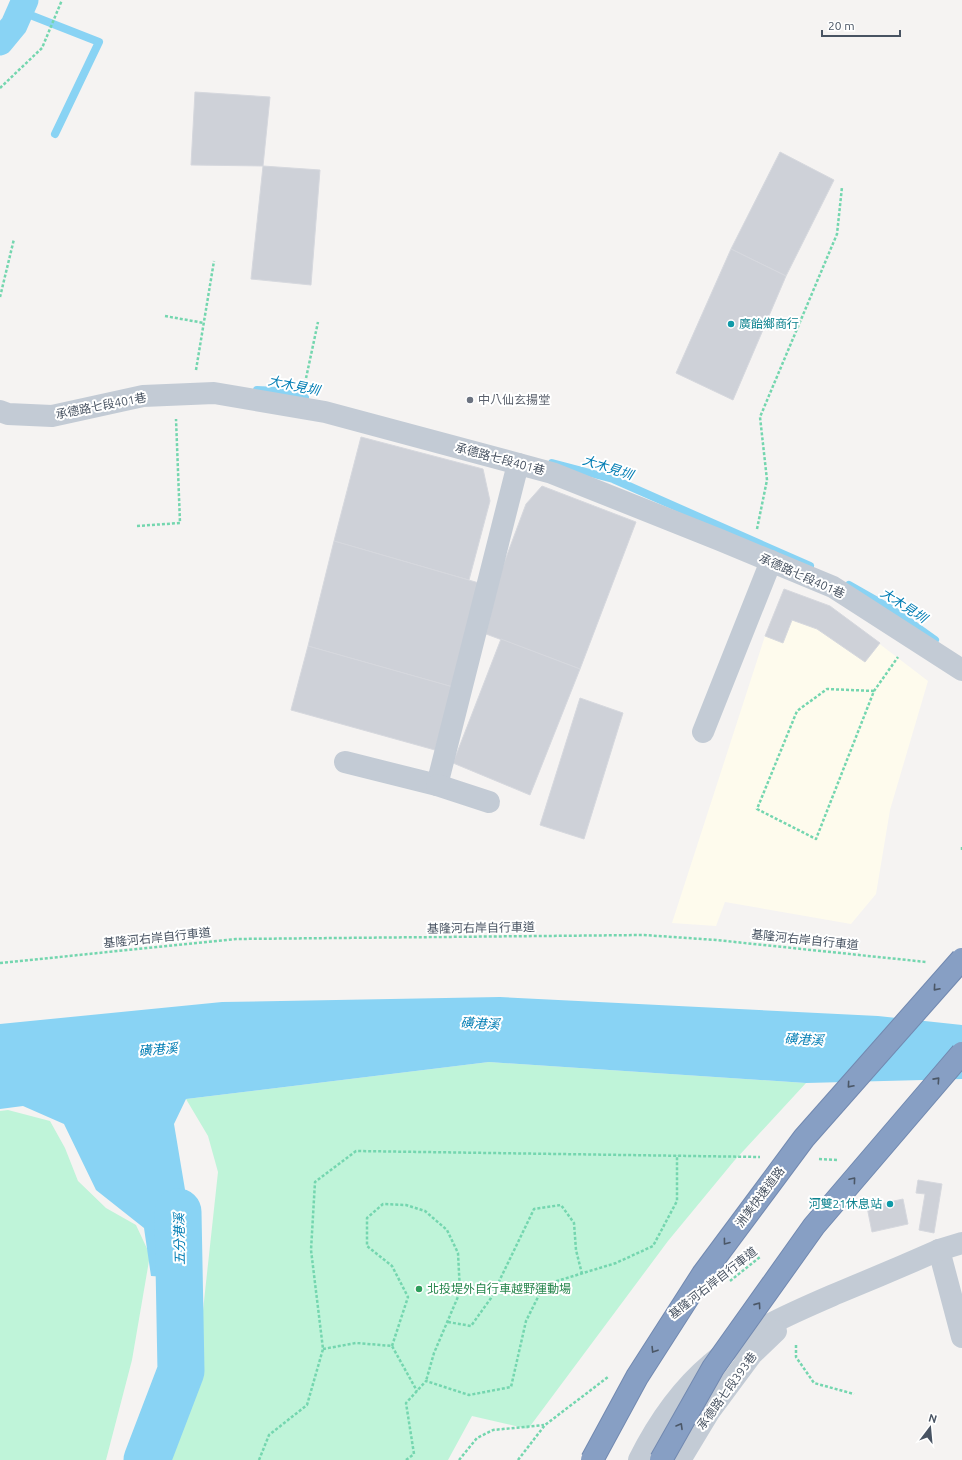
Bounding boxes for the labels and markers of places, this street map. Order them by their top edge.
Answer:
place label: 廣飴鄉商行 [739,317,799,330]
marker: 廣飴鄉商行 [726,319,736,329]
place label: 中八仙玄揚堂 [478,393,550,406]
marker: 中八仙玄揚堂 [465,395,475,405]
place label: 河雙21休息站 [808,1197,882,1210]
marker: 河雙21休息站 [885,1199,895,1209]
place label: 北投堤外自行車越野運動場 [427,1282,571,1295]
marker: 北投堤外自行車越野運動場 [414,1284,424,1294]

